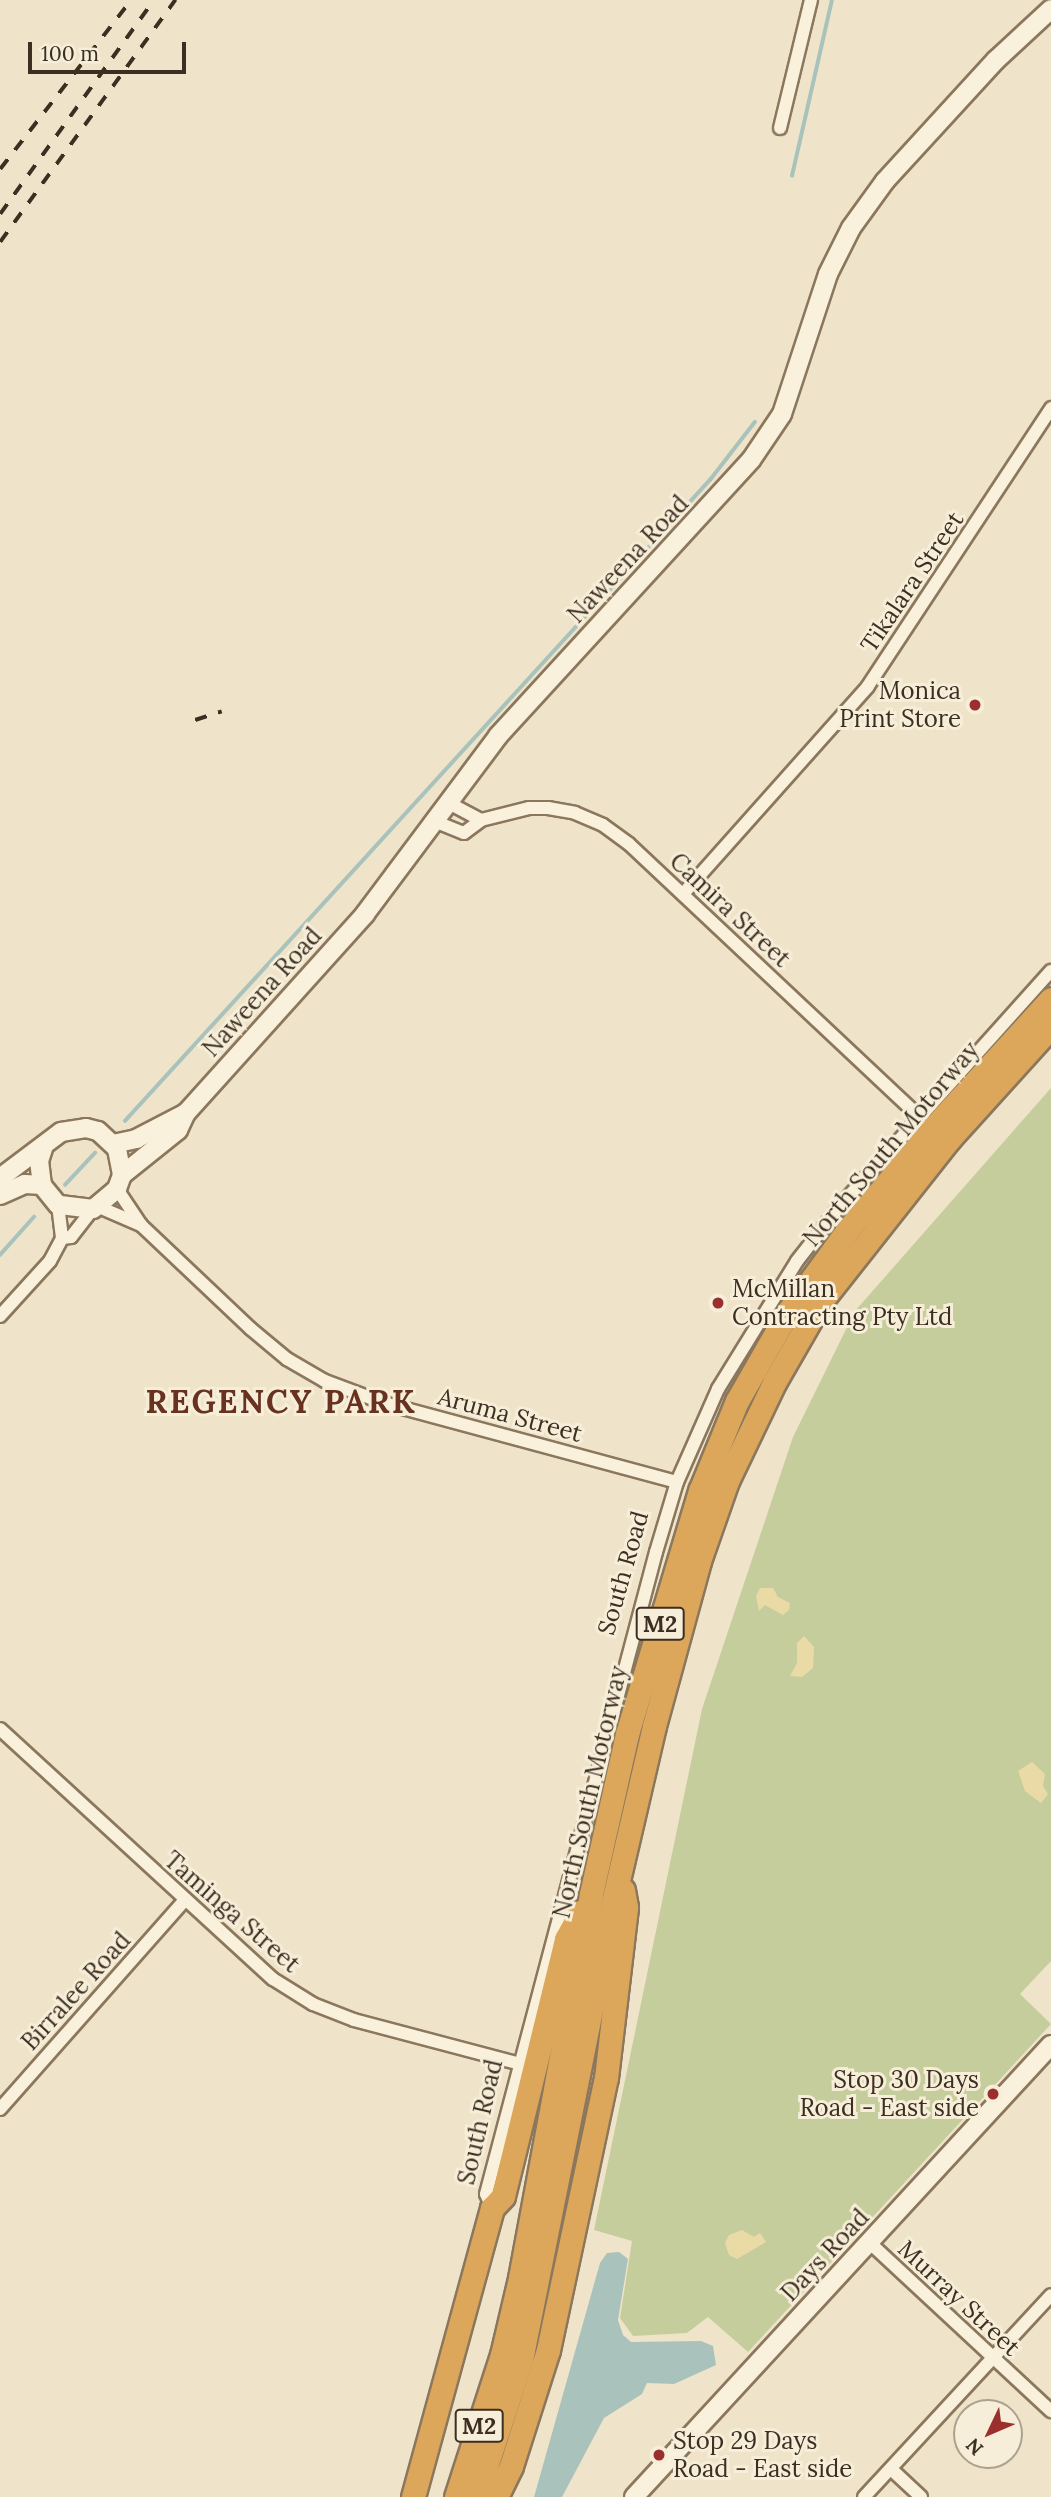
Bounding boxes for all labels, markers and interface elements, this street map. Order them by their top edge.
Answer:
scale bar [32,28,189,72]
text: 100 m [41,40,99,67]
street label: Naweena Road [562,489,694,629]
street label: Tikalara Street [854,506,970,658]
place label: Monica Print Store [839,677,961,733]
marker: Monica Print Store [967,697,983,713]
street label: Camira Street [664,847,796,973]
street label: Naweena Road [196,921,328,1063]
street label: North South Motorway [797,1036,985,1252]
place label: McMillan Contracting Pty Ltd [732,1275,952,1331]
marker: McMillan Contracting Pty Ltd [710,1295,726,1311]
street label: Aruma Street [435,1382,585,1448]
district label: REGENCY PARK [147,1383,415,1421]
street label: South Road [592,1508,654,1638]
road number: M2 [636,1604,684,1644]
street label: North South Motorway [547,1663,633,1921]
street label: Taminga Street [158,1845,306,1979]
street label: Birralee Road [15,1926,137,2056]
street label: South Road [452,2057,508,2187]
place label: Stop 30 Days Road - East side [800,2066,979,2122]
marker: Stop 30 Days Road - East side [985,2086,1001,2102]
street label: Days Road [775,2203,875,2307]
street label: Murray Street [892,2234,1026,2362]
north arrow [953,2399,1023,2469]
road number: M2 [454,2406,504,2446]
place label: Stop 29 Days Road - East side [673,2427,852,2483]
text: N [961,2434,988,2461]
marker: Stop 29 Days Road - East side [651,2447,667,2463]

